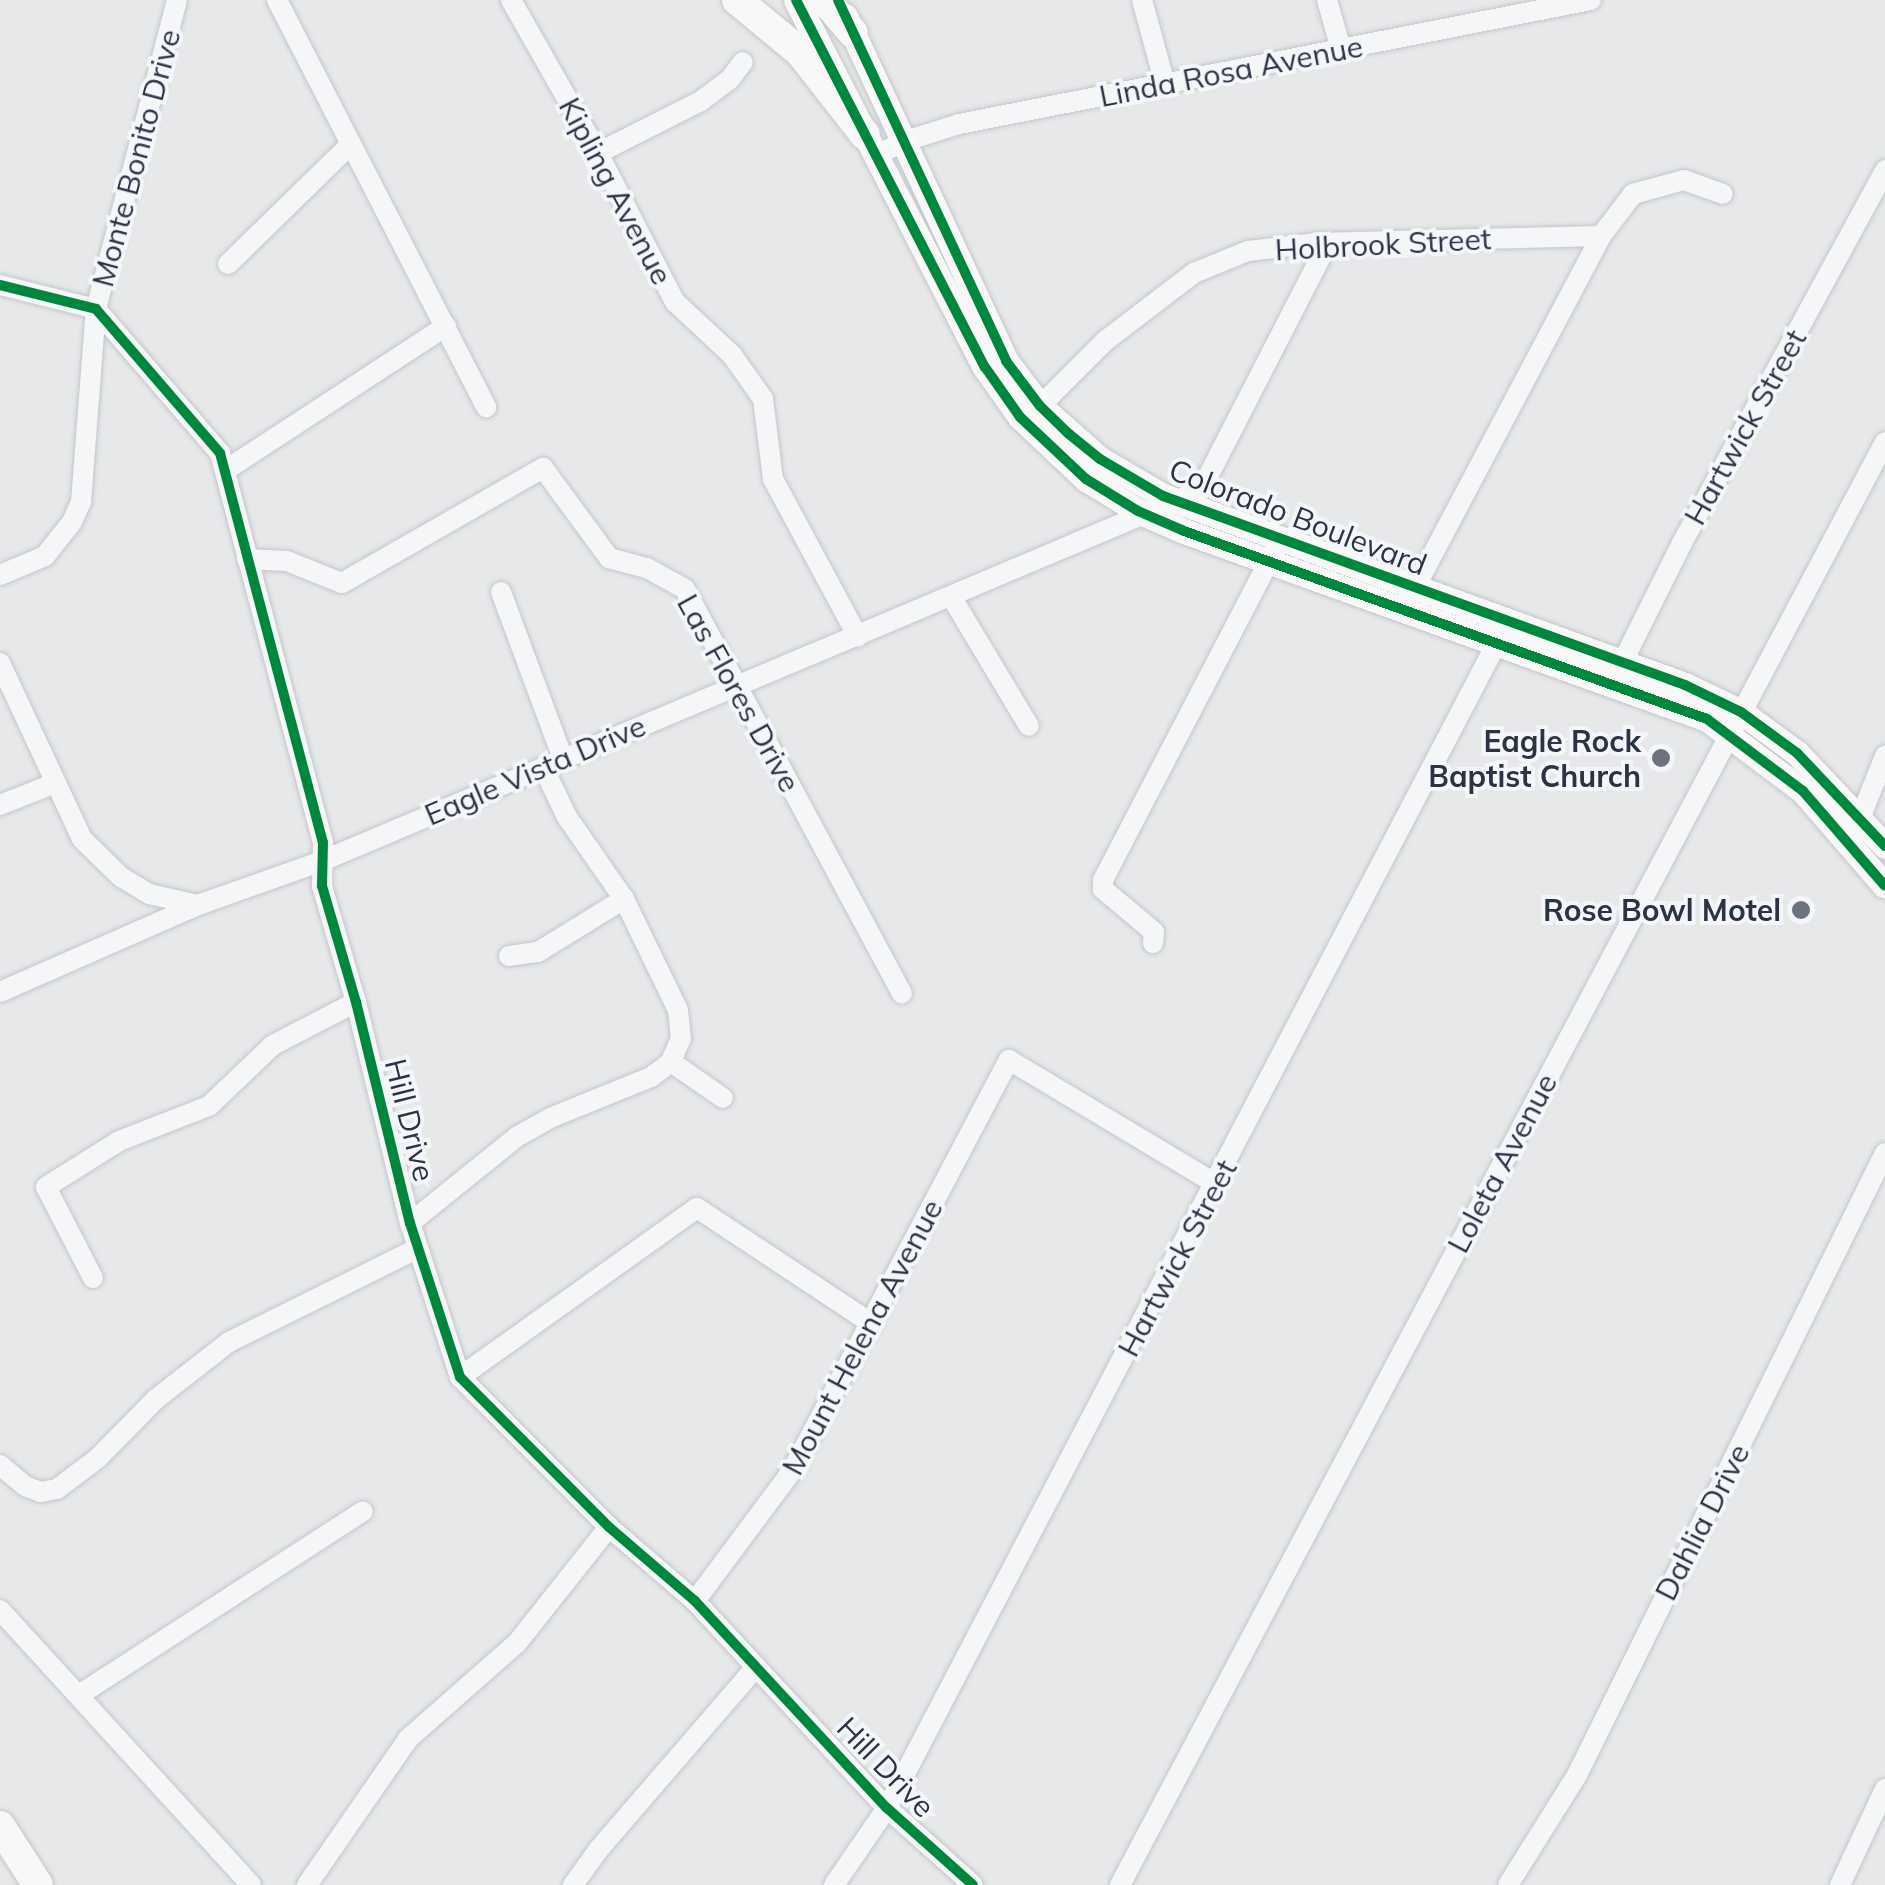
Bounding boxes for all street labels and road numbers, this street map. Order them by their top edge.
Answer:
street label: Monte Bonito Drive [84,25,188,291]
street label: Linda Rosa Avenue [1096,28,1366,114]
street label: Kipling Avenue [552,91,680,291]
street label: Holbrook Street [1274,220,1492,268]
street label: Hartwick Street [1676,323,1814,531]
street label: Colorado Boulevard [1164,451,1432,583]
street label: Las Flores Drive [670,588,808,798]
street label: Eagle Vista Drive [419,707,651,833]
street label: Hill Drive [377,1055,443,1185]
street label: Loleta Avenue [1440,1067,1564,1259]
street label: Hartwick Street [1110,1153,1244,1363]
street label: Mount Helena Avenue [774,1193,950,1481]
street label: Dahlia Drive [1647,1438,1757,1606]
street label: Hill Drive [830,1710,942,1824]

